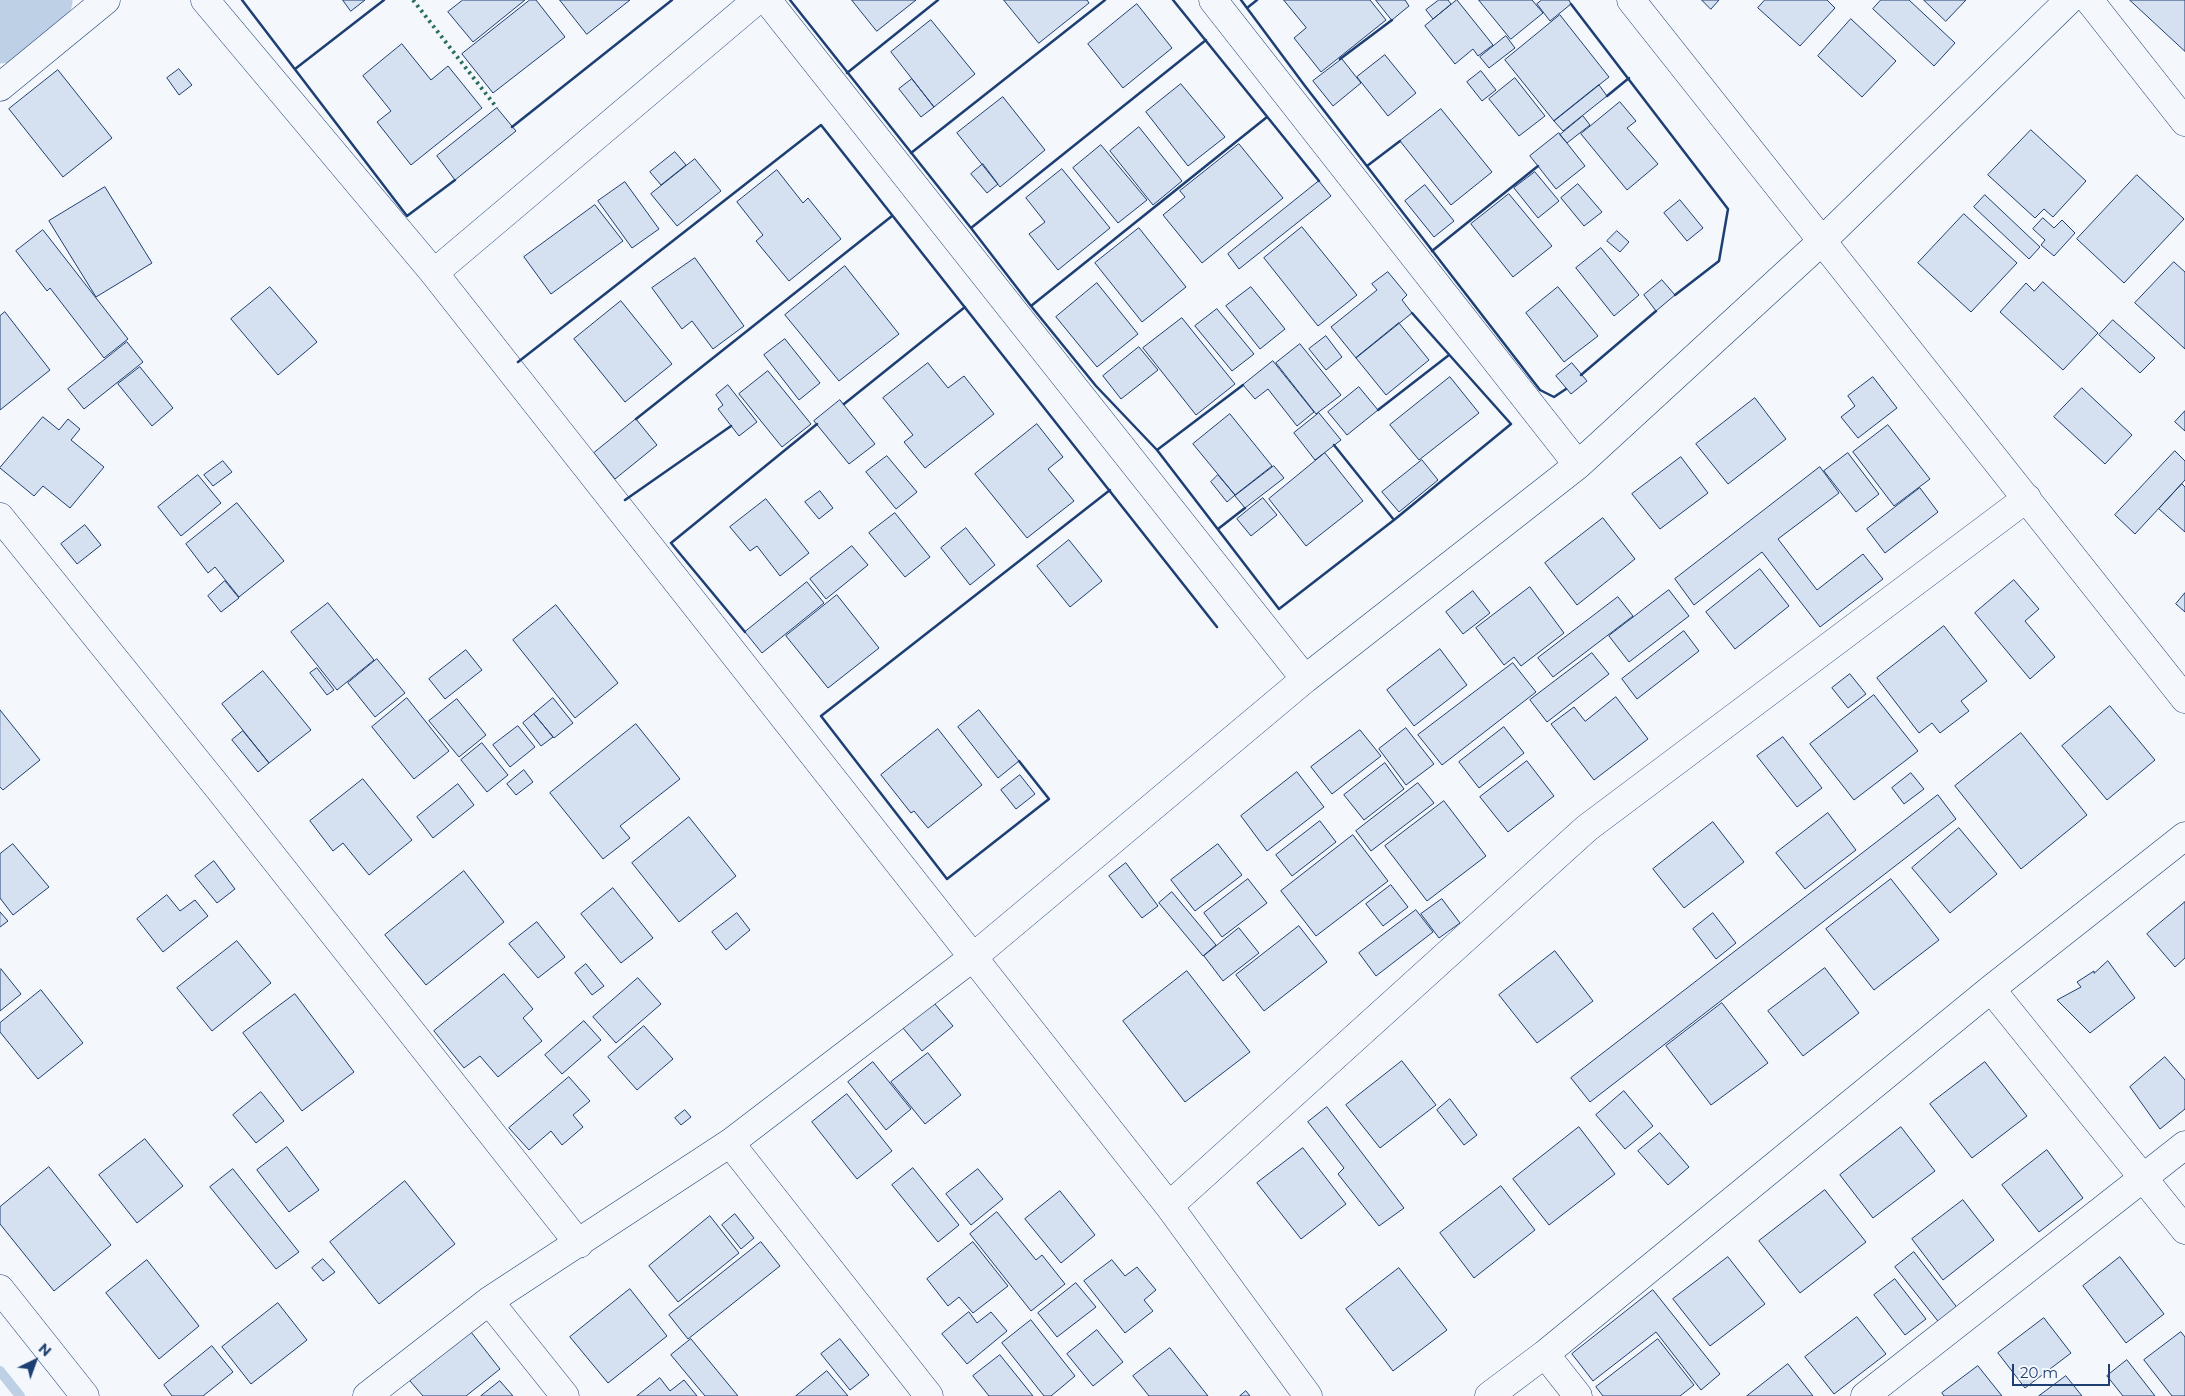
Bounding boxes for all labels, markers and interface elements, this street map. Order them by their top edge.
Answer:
north arrow [10,1336,60,1386]
text: N [35,1339,55,1360]
scale bar [2015,1354,2112,1386]
text: 20 m [2020,1363,2058,1382]

